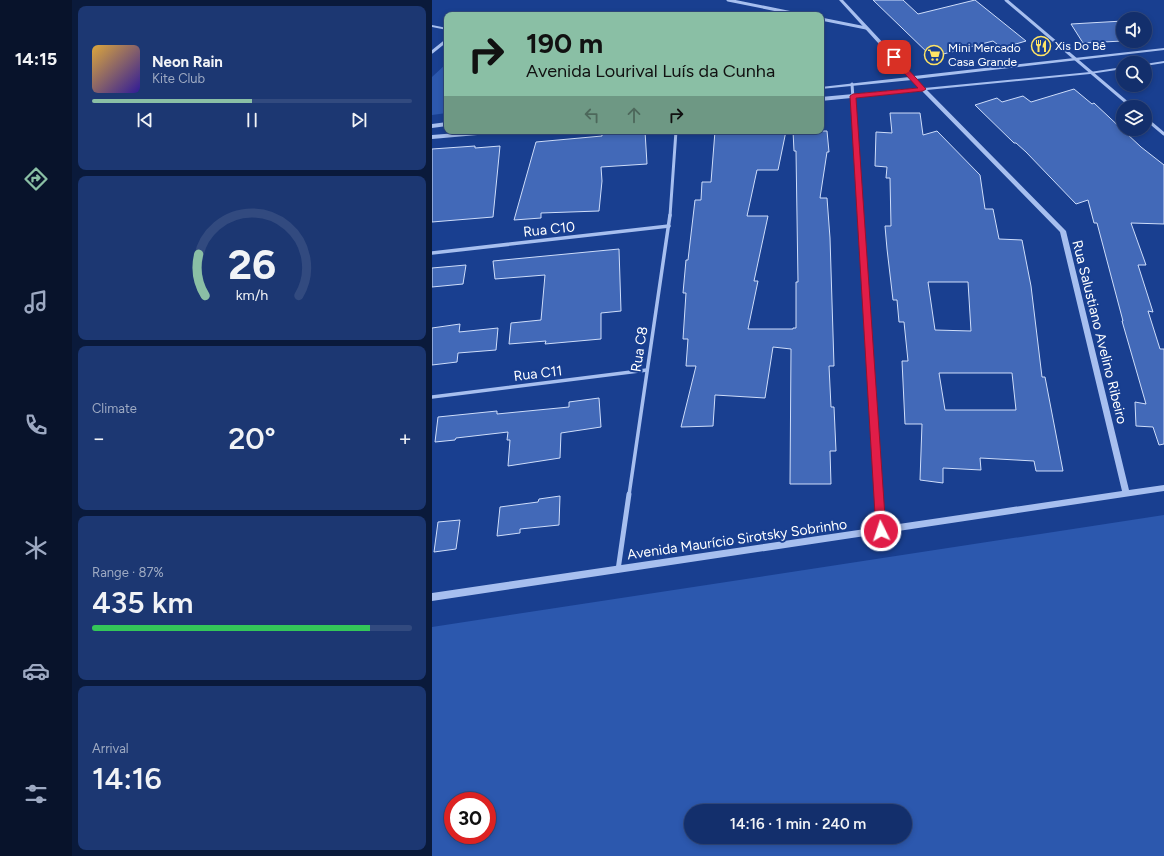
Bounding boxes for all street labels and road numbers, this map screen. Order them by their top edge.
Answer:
street label: Rua C10 [522,218,576,241]
street label: Rua Salustiano Avelino Ribeiro [1068,238,1131,426]
street label: Rua C8 [628,325,651,373]
street label: Rua C11 [513,362,563,385]
street label: Avenida Maurício Sirotsky Sobrinho [626,516,848,563]

